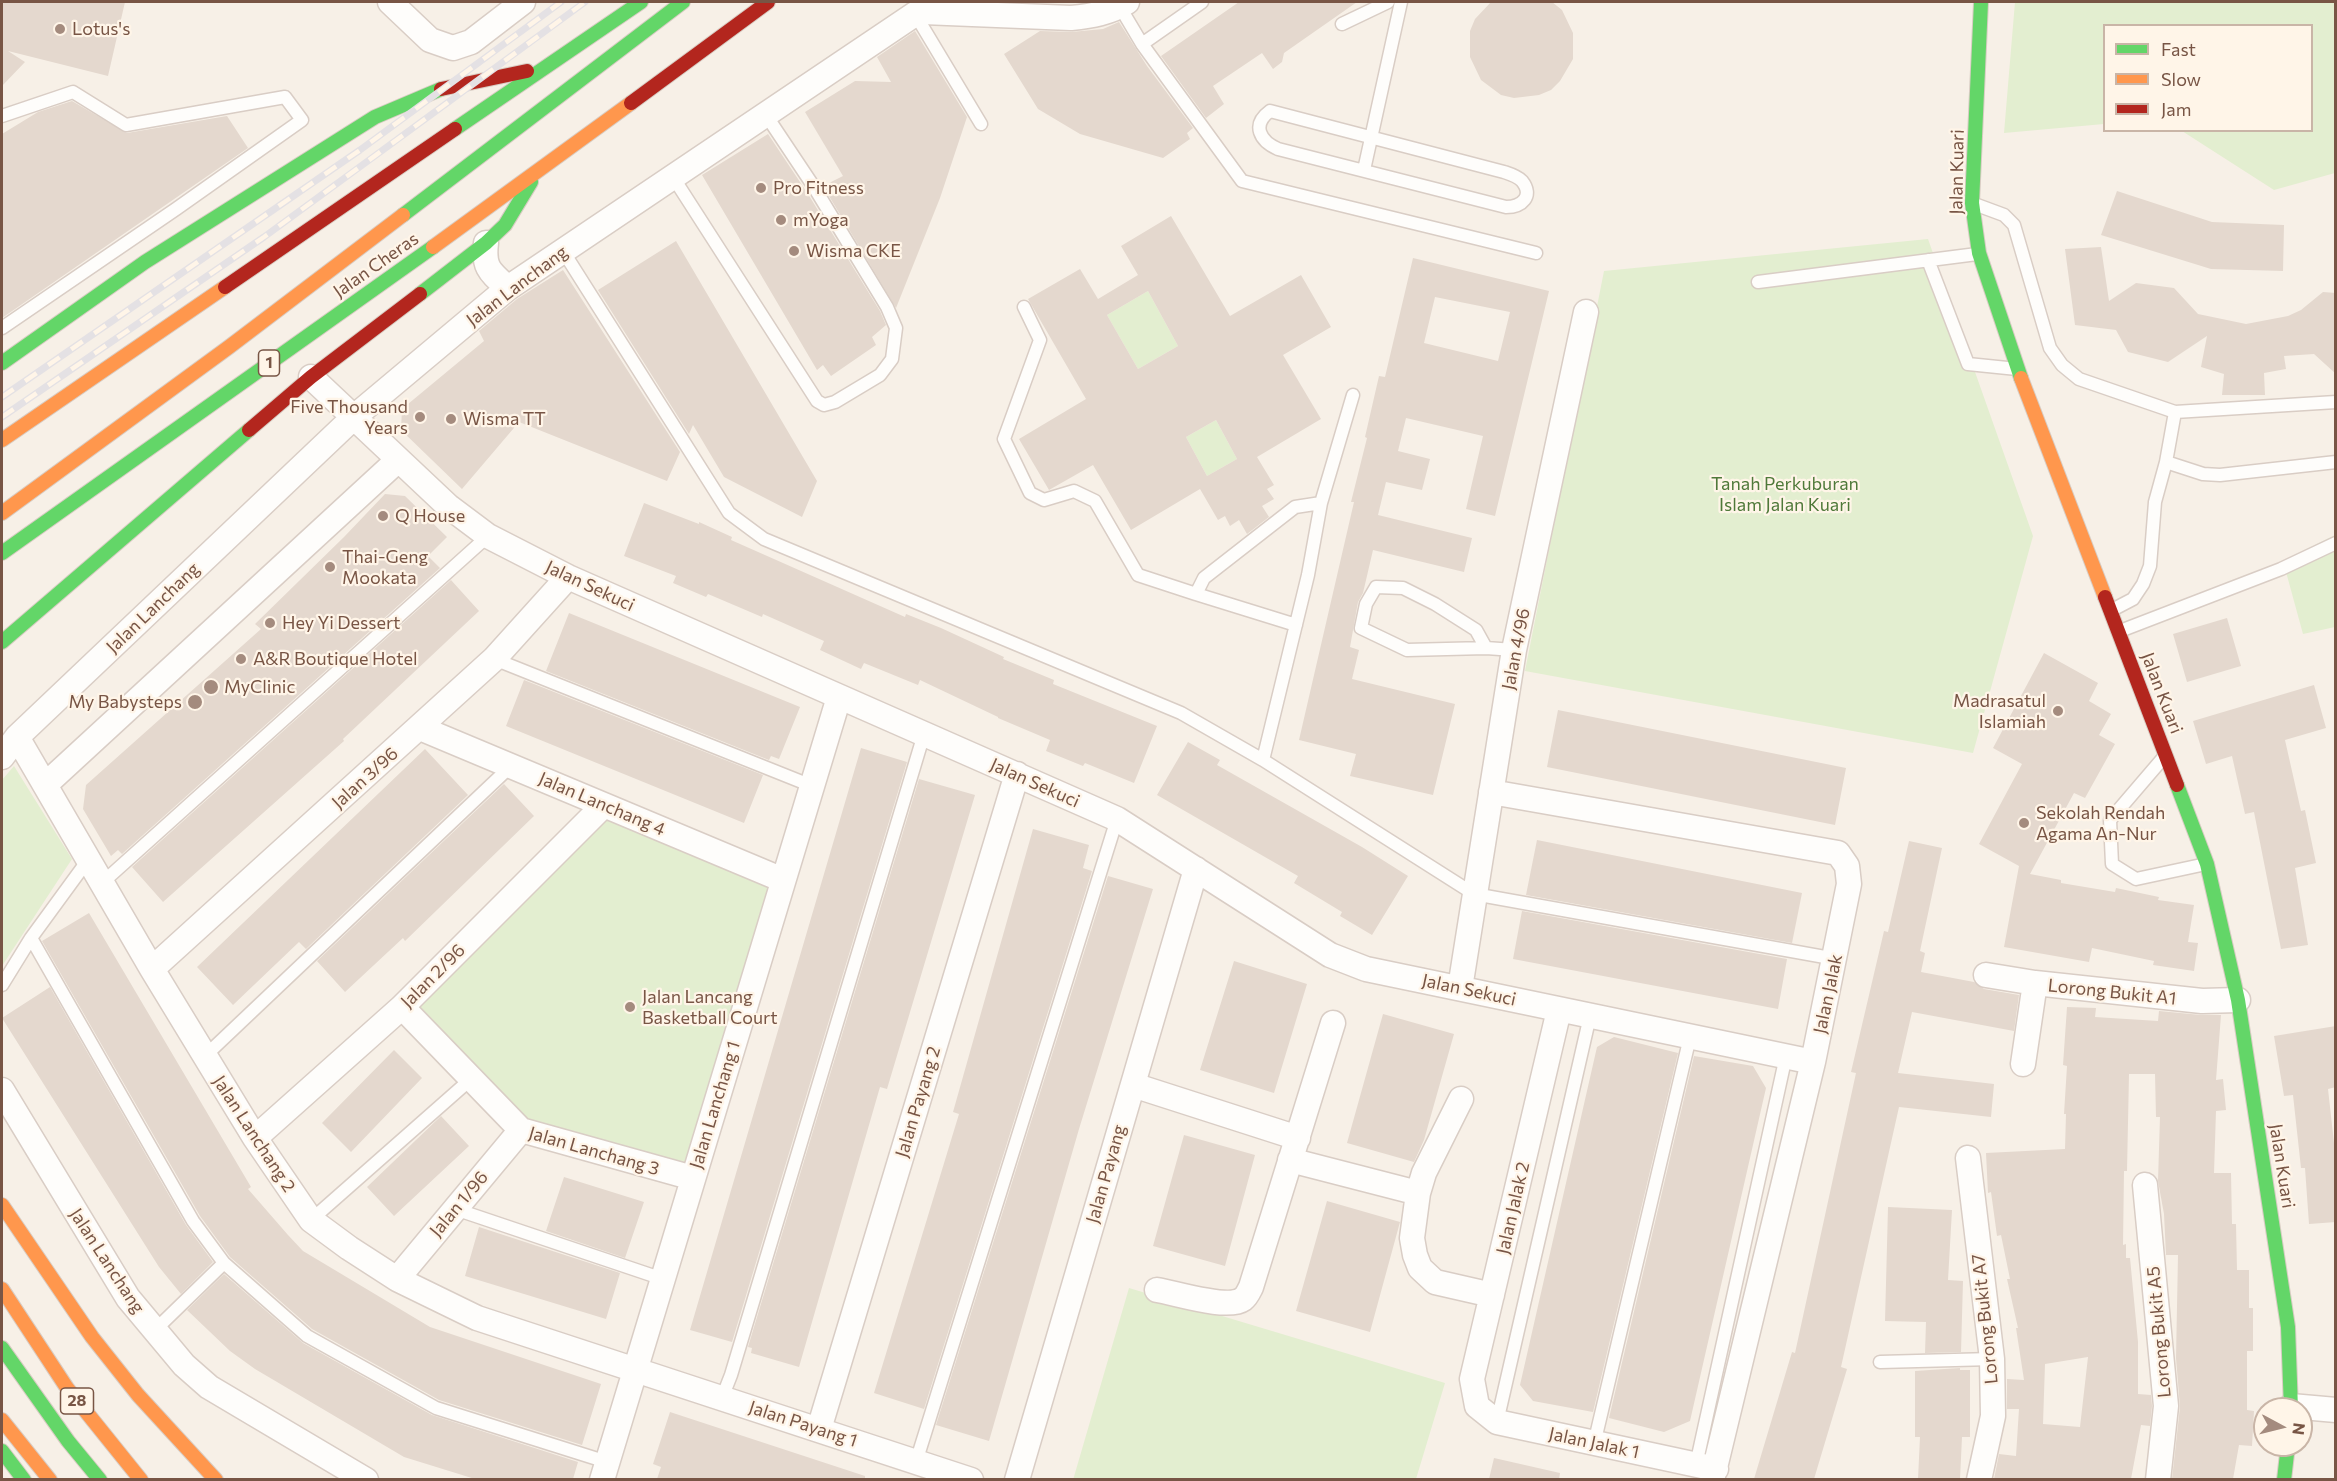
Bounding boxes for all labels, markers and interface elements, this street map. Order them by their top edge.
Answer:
place label: Lotus's [72,18,130,40]
marker: Lotus's [53,22,67,36]
legend [2103,24,2313,132]
text: Fast [2161,38,2196,60]
text: Slow [2161,68,2201,90]
text: Jam [2161,98,2191,120]
street label: Jalan Kuari [1945,129,1969,215]
place label: Pro Fitness [773,177,864,199]
marker: Pro Fitness [754,181,768,195]
place label: mYoga [793,209,849,231]
marker: mYoga [774,213,788,227]
street label: Jalan Cheras [329,228,423,302]
place label: Wisma CKE [806,240,901,262]
street label: Jalan Lanchang [462,241,572,331]
marker: Wisma CKE [787,244,801,258]
road number: 1 [258,350,280,376]
place label: Five Thousand Years [290,396,408,438]
place label: Wisma TT [463,408,546,430]
marker: Five Thousand Years [413,410,427,424]
marker: Wisma TT [444,412,458,426]
park label: Tanah Perkuburan Islam Jalan Kuari [1711,473,1859,516]
place label: Q House [395,505,465,527]
marker: Q House [376,509,390,523]
place label: Thai-Geng Mookata [342,546,428,588]
street label: Jalan Sekuci [542,556,638,616]
street label: Jalan Lanchang [102,558,204,658]
marker: Thai-Geng Mookata [323,560,337,574]
street label: Jalan 4/96 [1498,606,1534,692]
place label: Hey Yi Dessert [282,612,401,634]
marker: Hey Yi Dessert [263,616,277,630]
place label: A&R Boutique Hotel [253,648,417,670]
street label: Jalan Kuari [2137,649,2187,737]
marker: A&R Boutique Hotel [234,652,248,666]
place label: MyClinic [224,676,295,698]
marker: MyClinic [202,678,220,696]
place label: Madrasatul Islamiah [1953,690,2046,732]
place label: My Babysteps [68,691,182,713]
marker: My Babysteps [186,693,204,711]
marker: Madrasatul Islamiah [2051,704,2065,718]
street label: Jalan 3/96 [327,743,403,813]
street label: Jalan Sekuci [987,754,1083,812]
street label: Jalan Lanchang 4 [535,768,669,840]
place label: Sekolah Rendah Agama An-Nur [2036,802,2165,844]
marker: Sekolah Rendah Agama An-Nur [2017,816,2031,830]
street label: Jalan 2/96 [396,939,470,1013]
street label: Jalan Jalak [1809,952,1847,1036]
street label: Jalan Sekuci [1420,969,1518,1011]
street label: Lorong Bukit A1 [2047,975,2177,1009]
place label: Jalan Lancang Basketball Court [642,986,778,1028]
marker: Jalan Lancang Basketball Court [623,1000,637,1014]
street label: Jalan Lanchang 1 [685,1039,745,1171]
street label: Jalan Payang 2 [891,1044,945,1160]
street label: Jalan Lanchang 2 [208,1072,300,1196]
street label: Jalan Lanchang 3 [526,1122,662,1180]
street label: Jalan Payang [1082,1122,1130,1226]
street label: Jalan Kuari [2265,1122,2299,1210]
street label: Jalan Jalak 2 [1492,1160,1534,1256]
street label: Jalan 1/96 [425,1167,493,1241]
street label: Jalan Lanchang [65,1204,149,1318]
street label: Lorong Bukit A7 [1967,1253,2003,1385]
street label: Lorong Bukit A5 [2142,1265,2176,1399]
road number: 28 [60,1388,94,1414]
street label: Jalan Payang 1 [746,1396,860,1452]
north arrow [2253,1397,2313,1457]
text: N [2289,1422,2310,1436]
street label: Jalan Jalak 1 [1547,1423,1641,1463]

